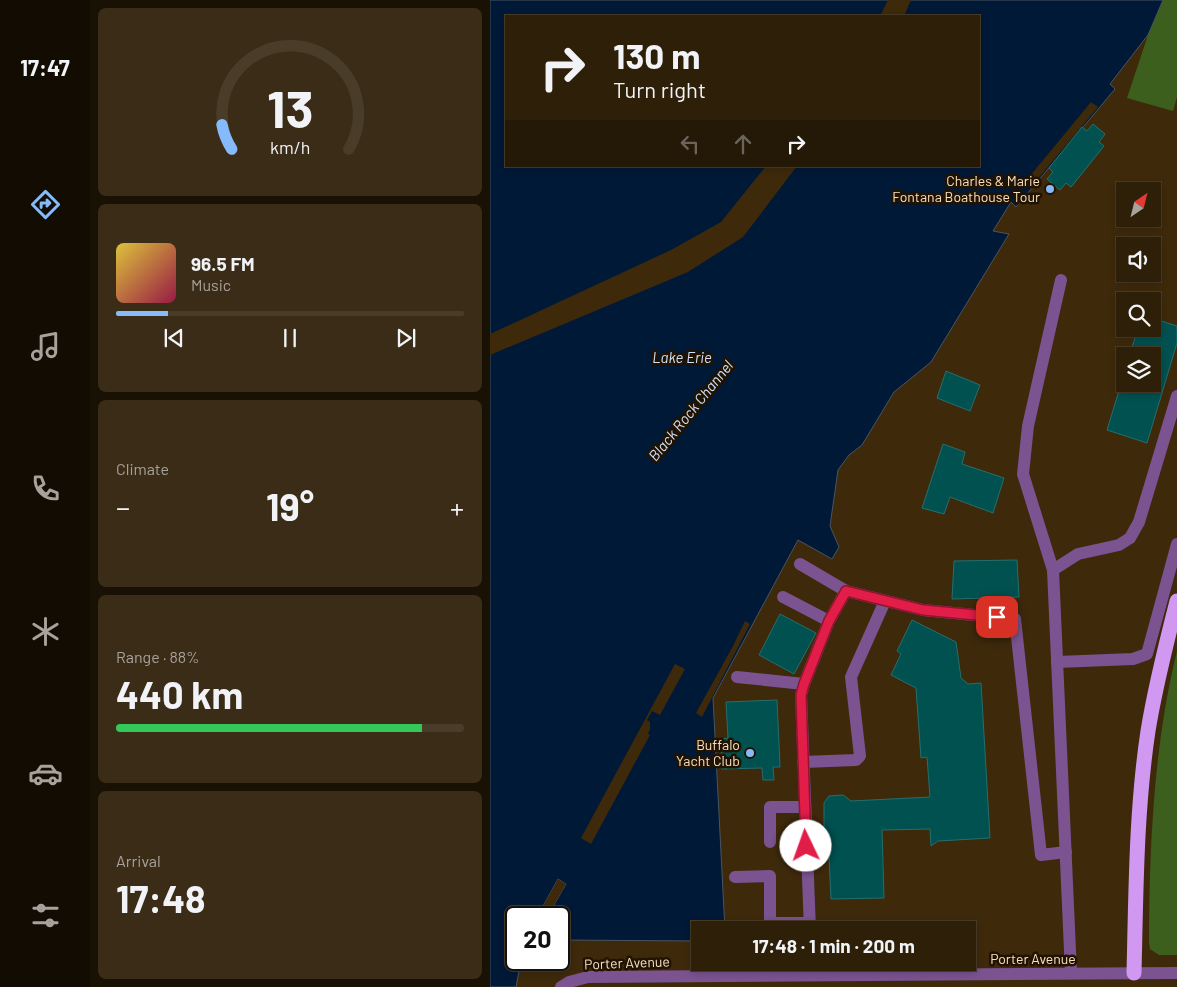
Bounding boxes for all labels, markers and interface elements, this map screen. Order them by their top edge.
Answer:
text: 130 m [613,34,700,76]
icon: right [530,35,595,100]
text: 17:47 [20,54,70,80]
text: 13 [267,76,313,138]
text: Turn right [613,76,706,102]
icon: left [676,130,704,158]
icon: ahead [729,130,757,158]
icon: right [782,130,810,158]
text: km/h [270,136,310,158]
place label: Charles & Marie Fontana Boathouse Tour [892,172,1040,205]
north arrow [1116,182,1161,228]
map controls [1116,182,1161,392]
marker: Charles & Marie Fontana Boathouse Tour [1044,183,1056,195]
icon: directions [28,187,63,222]
button: sound [1116,237,1161,282]
text: 96.5 FM [191,252,255,275]
text: Music [191,275,231,294]
button: search [1116,292,1161,337]
icon: previous [160,324,188,352]
icon: pause [276,324,304,352]
icon: next [392,324,420,352]
icon: music [28,329,63,364]
button: layers [1116,347,1161,392]
water label: Lake Erie [652,348,712,366]
water label: Black Rock Channel [644,356,737,464]
text: Climate [116,459,169,478]
icon: phone [28,471,63,506]
text: 19° [266,483,314,529]
text: − [116,490,130,524]
text: + [450,490,464,524]
pin [976,596,1018,638]
icon: arrive [983,603,1011,631]
icon: climate [28,614,63,649]
text: Range · 88% [116,647,200,666]
text: 440 km [116,671,243,717]
place label: Buffalo Yacht Club [676,736,740,769]
marker: Buffalo Yacht Club [744,747,756,759]
icon: car [28,756,63,791]
position arrow [779,819,831,871]
text: Arrival [116,851,161,870]
text: 17:48 [116,875,206,921]
icon: filters [28,898,63,933]
speed limit sign: 20 [505,906,570,971]
text: 17:48 · 1 min · 200 m [752,934,915,957]
street label: Porter Avenue [990,950,1076,967]
street label: Porter Avenue [584,953,670,972]

